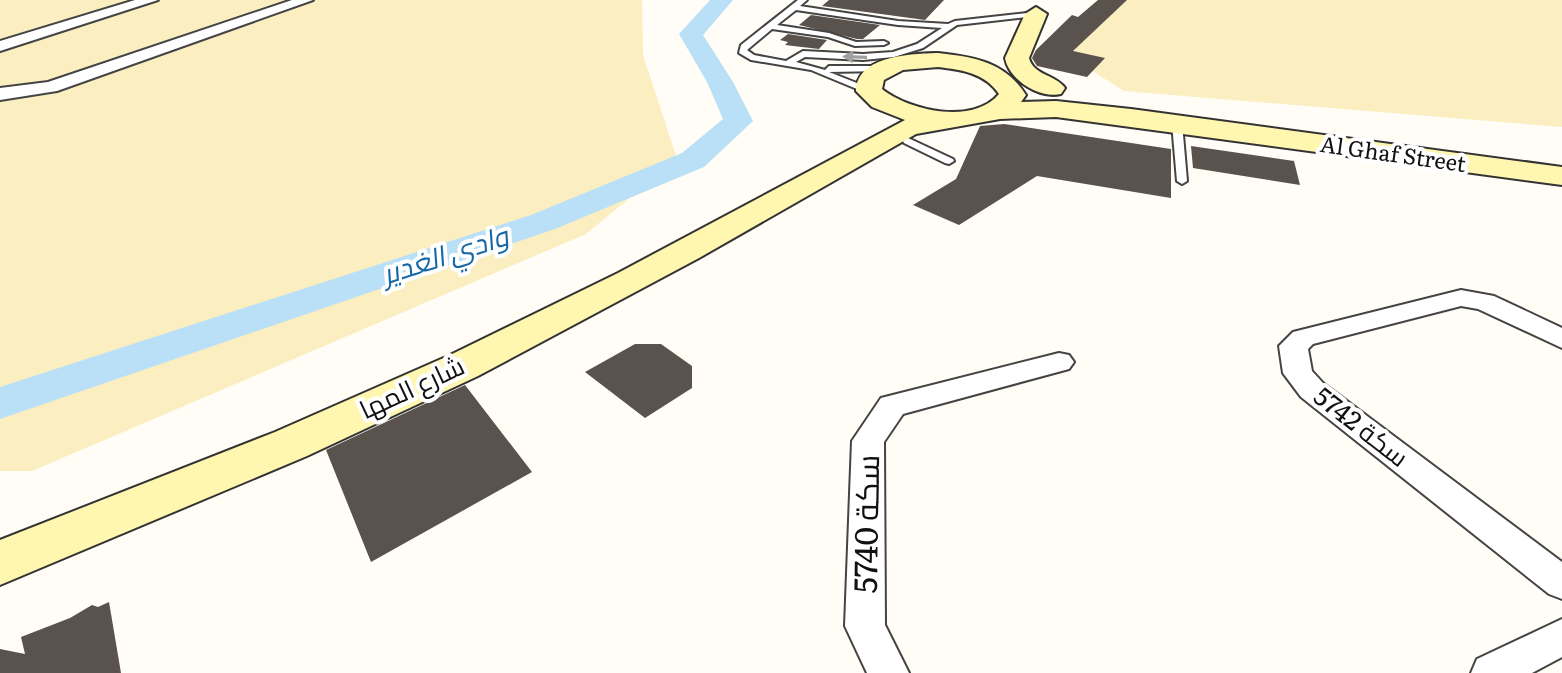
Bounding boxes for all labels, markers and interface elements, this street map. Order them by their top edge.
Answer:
one-way arrow [842,50,867,63]
street label: Al Ghaf Street [1318,126,1468,179]
water label: وادي الغدير [373,212,516,298]
street label: شارع المها [352,344,470,427]
street label: سكة 5742 [1307,376,1418,475]
street label: سكة 5740 [839,454,889,594]

